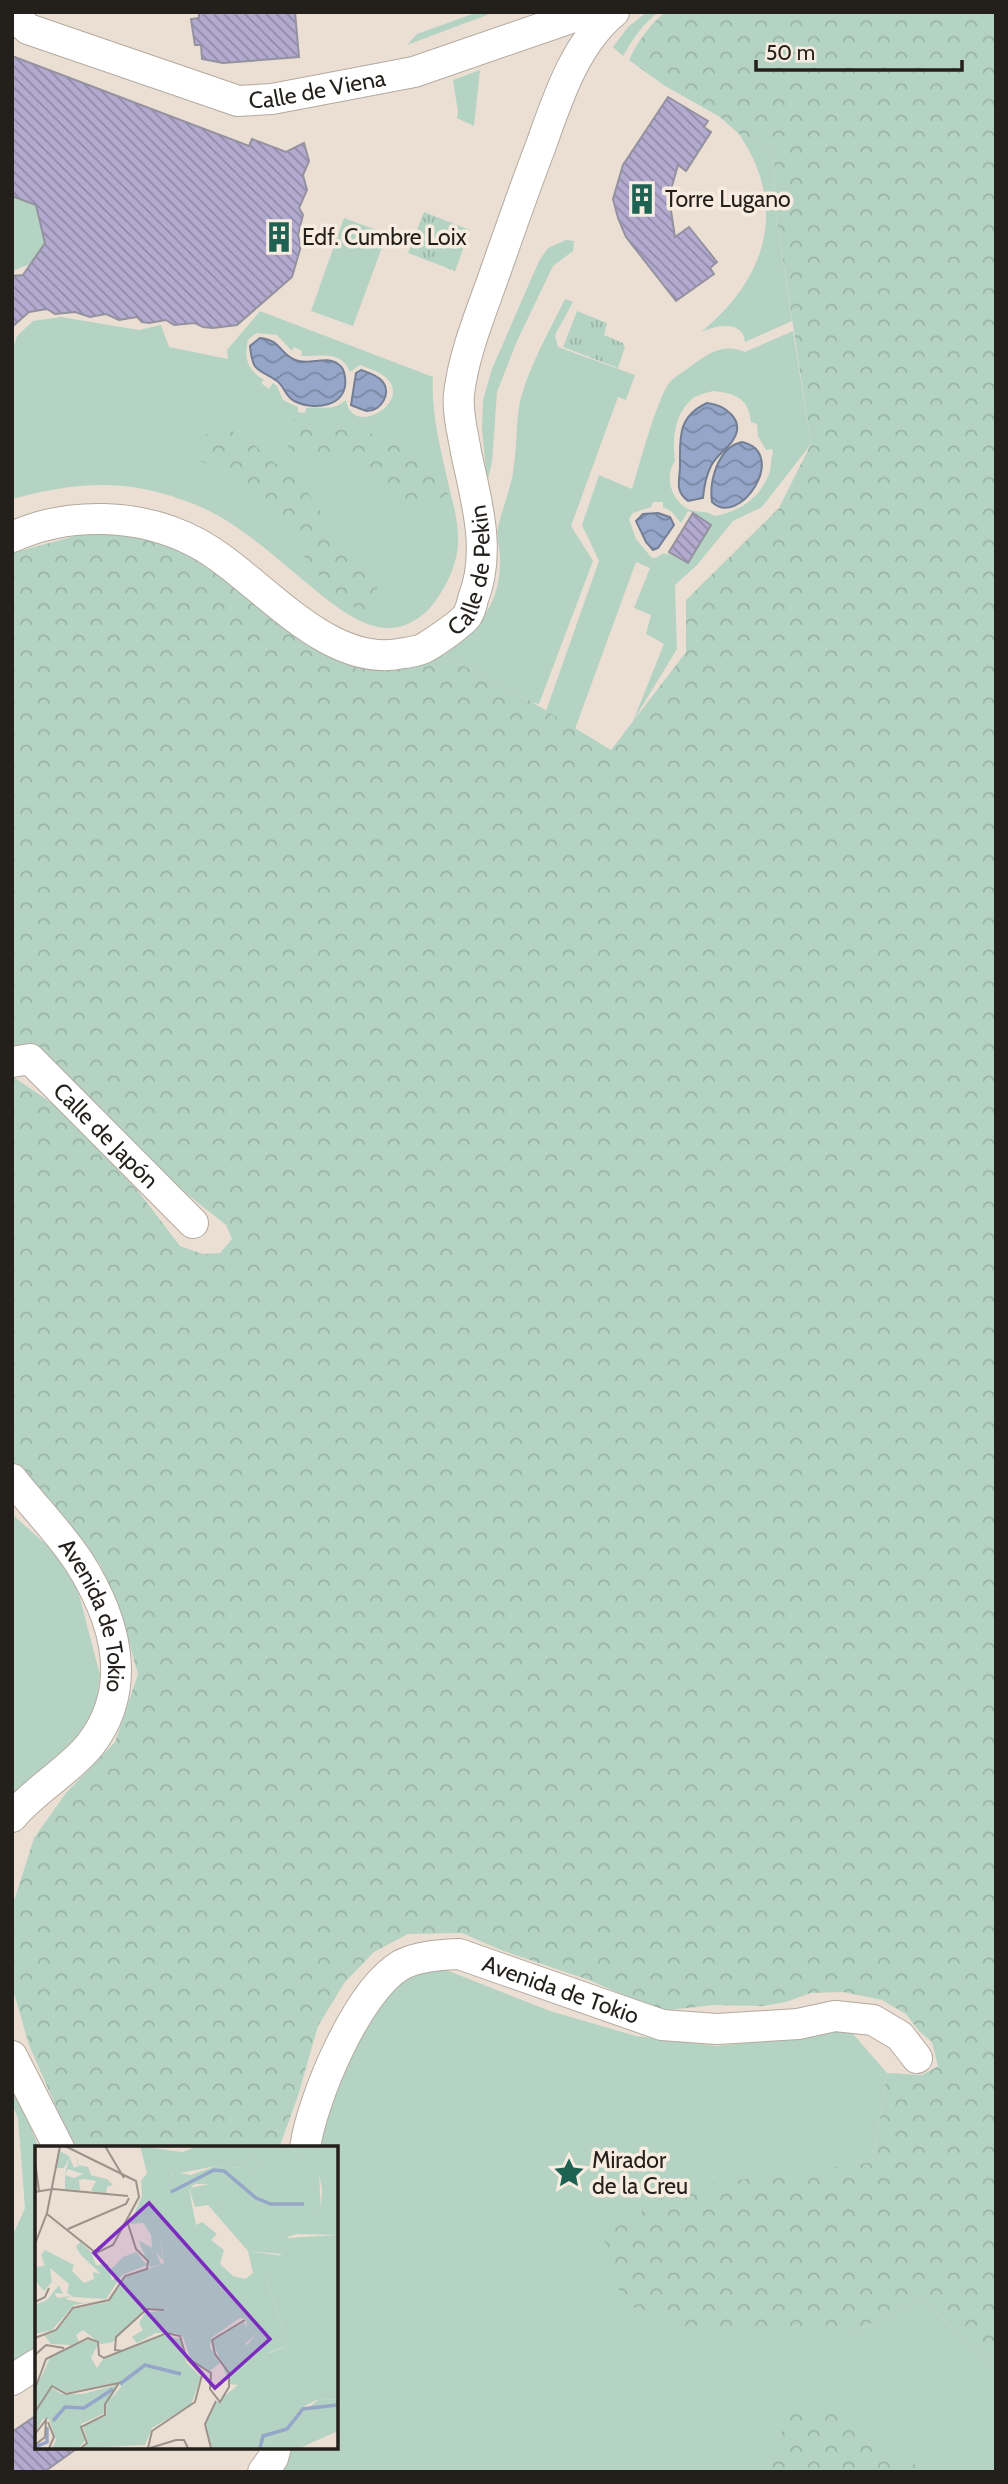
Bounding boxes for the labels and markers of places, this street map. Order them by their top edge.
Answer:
building icon: Torre Lugano [625,182,659,216]
place label: Torre Lugano [665,185,791,213]
building icon: Edf. Cumbre Loix [262,220,296,254]
place label: Edf. Cumbre Loix [302,223,467,251]
place label: Mirador de la Creu [592,2146,688,2200]
place icon: Mirador de la Creu [552,2156,586,2190]

